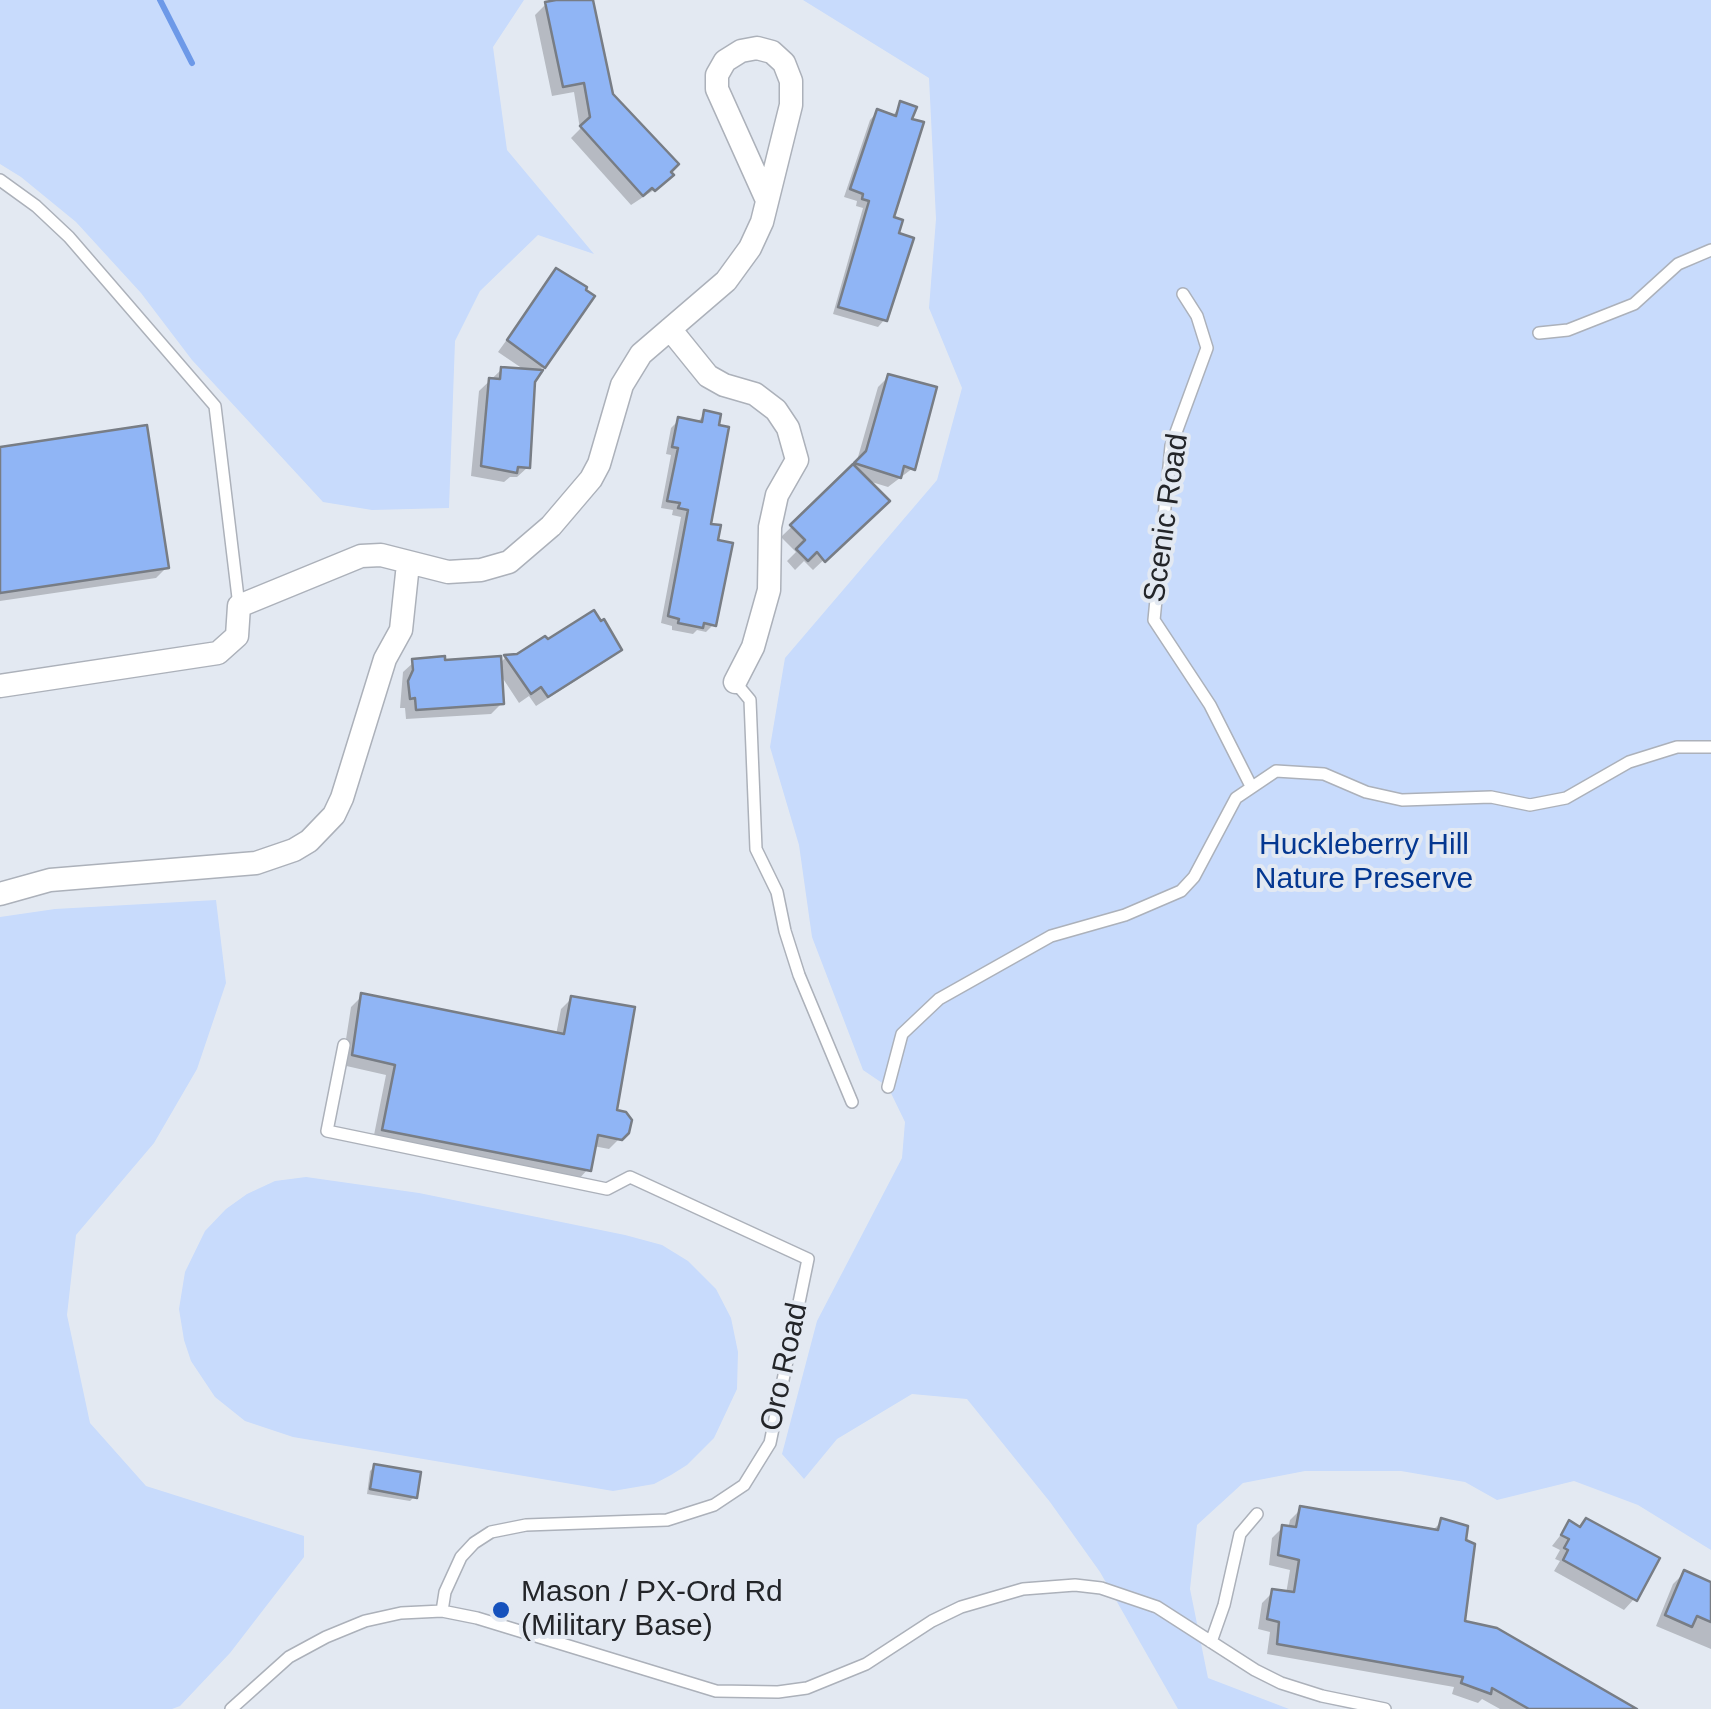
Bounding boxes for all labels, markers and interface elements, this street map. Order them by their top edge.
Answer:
street label: Scenic Road [1137,431,1197,605]
park label: Huckleberry Hill Nature Preserve [1255,828,1473,898]
street label: Oro Road [754,1300,816,1434]
place label: Mason / PX-Ord Rd (Military Base) [521,1575,783,1646]
marker: Mason / PX-Ord Rd (Military Base) [490,1599,512,1621]

